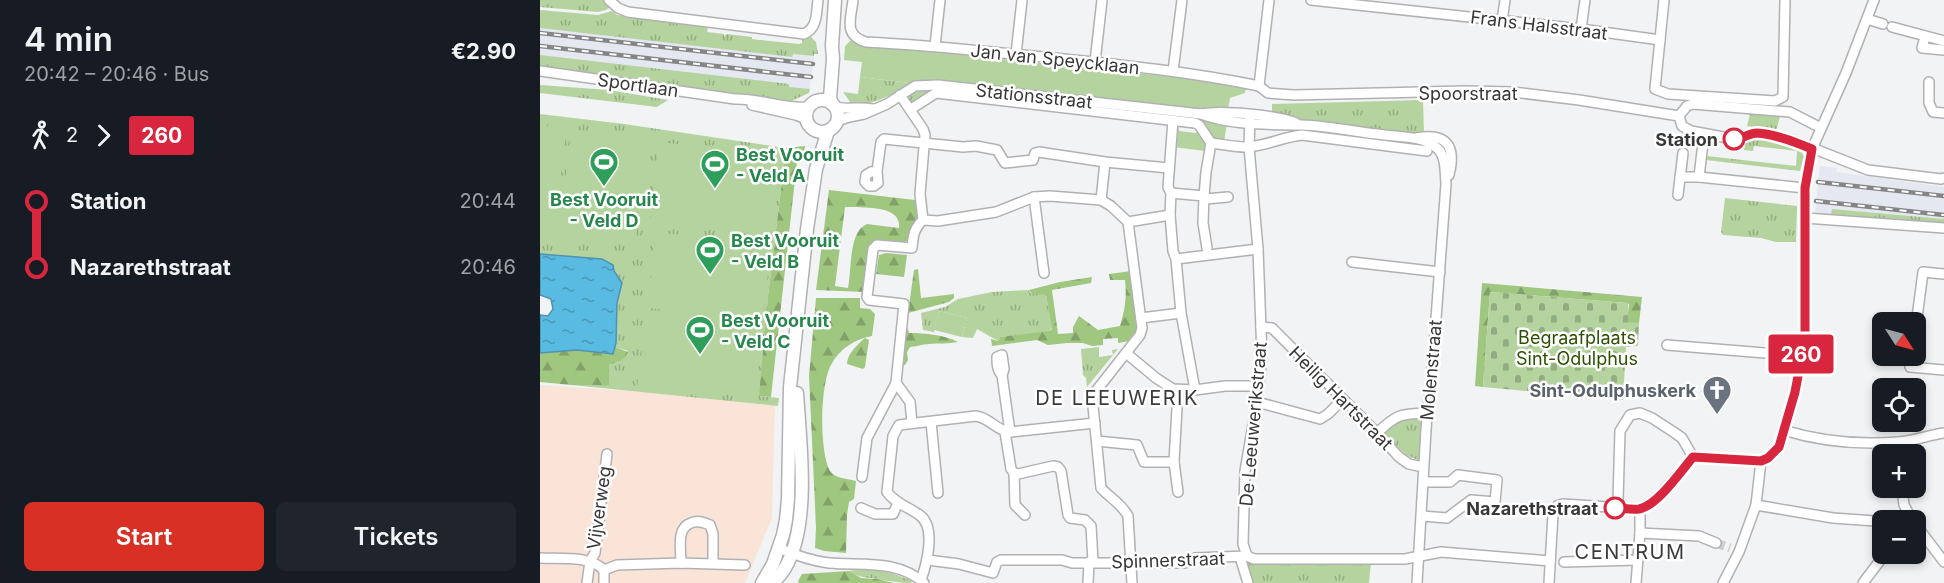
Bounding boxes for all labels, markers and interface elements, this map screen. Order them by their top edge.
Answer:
street label: Frans Halsstraat [1469,6,1609,44]
text: 4 min [24,19,113,59]
text: €2.90 [451,38,516,64]
street label: Jan van Speycklaan [969,40,1141,78]
text: 20:42 – 20:46 · Bus [24,62,209,86]
street label: Sportlaan [596,69,680,101]
street label: Stationsstraat [975,79,1093,113]
street label: Spoorstraat [1418,83,1518,104]
icon: walk [24,119,57,152]
icon: forward [87,119,120,152]
text: 2 [66,123,78,147]
text: 260 [141,123,182,148]
marker: Station [1723,128,1745,150]
place label: Station [1655,129,1718,150]
place label: Best Vooruit - Veld A [736,144,844,186]
sports icon: Best Vooruit - Veld D [588,146,620,188]
sports icon: Best Vooruit - Veld A [699,148,731,190]
text: Station [70,188,147,214]
text: 20:44 [460,189,516,213]
place label: Best Vooruit - Veld D [550,189,658,231]
place label: Best Vooruit - Veld B [731,230,839,272]
sports icon: Best Vooruit - Veld B [694,234,726,276]
text: Nazarethstraat [70,254,231,280]
text: 20:46 [460,255,516,279]
place label: Best Vooruit - Veld C [721,310,829,352]
north arrow [1872,312,1926,366]
map controls [1872,312,1926,564]
sports icon: Best Vooruit - Veld C [684,314,716,356]
street label: Molenstraat [1416,319,1446,421]
park label: Begraafplaats Sint-Odulphus [1516,327,1638,369]
line badge: 260 [1766,334,1836,374]
street label: De Leeuwerikstraat [1235,341,1271,507]
street label: Heilig Hartstraat [1285,342,1397,454]
text: 260 [1780,342,1822,367]
church icon: Sint-Odulphuskerk [1701,374,1733,416]
button: locate [1872,378,1926,432]
place label: Sint-Odulphuskerk [1529,380,1697,401]
district label: DE LEEUWERIK [1035,386,1199,410]
button: + [1872,444,1926,498]
street label: Vijverweg [583,465,615,551]
marker: Nazarethstraat [1604,497,1626,519]
place label: Nazarethstraat [1466,498,1598,519]
button: Start [24,502,264,571]
button: Tickets [276,502,516,571]
button: − [1872,510,1926,564]
district label: CENTRUM [1575,540,1685,564]
street label: Spinnerstraat [1111,548,1225,572]

